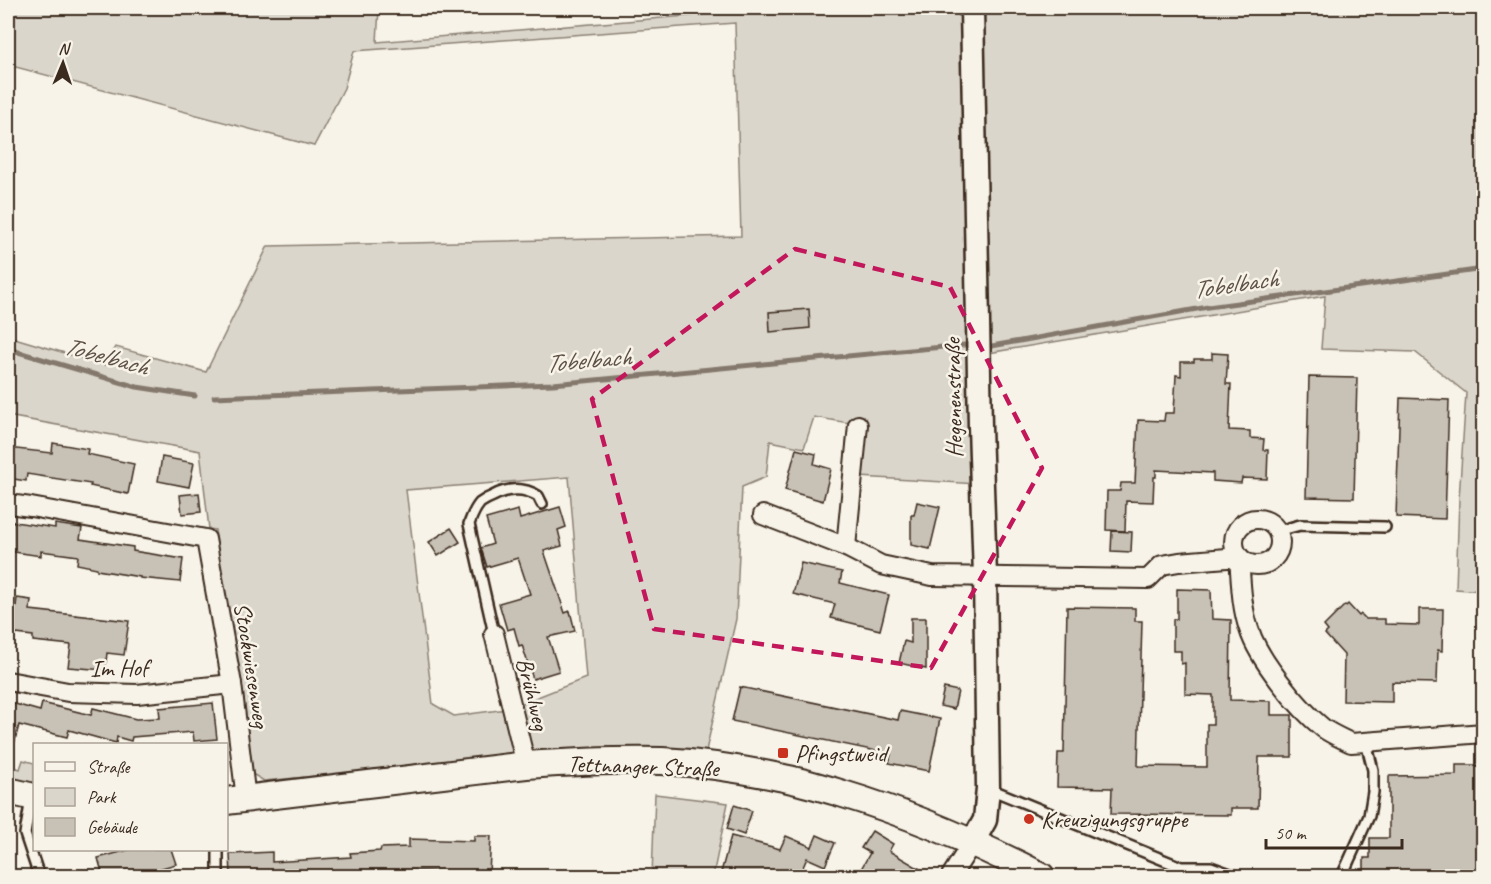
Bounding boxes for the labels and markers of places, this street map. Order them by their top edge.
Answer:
place label: Pfingstweid [795,738,890,768]
marker: Pfingstweid [776,746,790,760]
place label: Kreuzigungsgruppe [1041,804,1189,834]
marker: Kreuzigungsgruppe [1022,812,1036,826]

